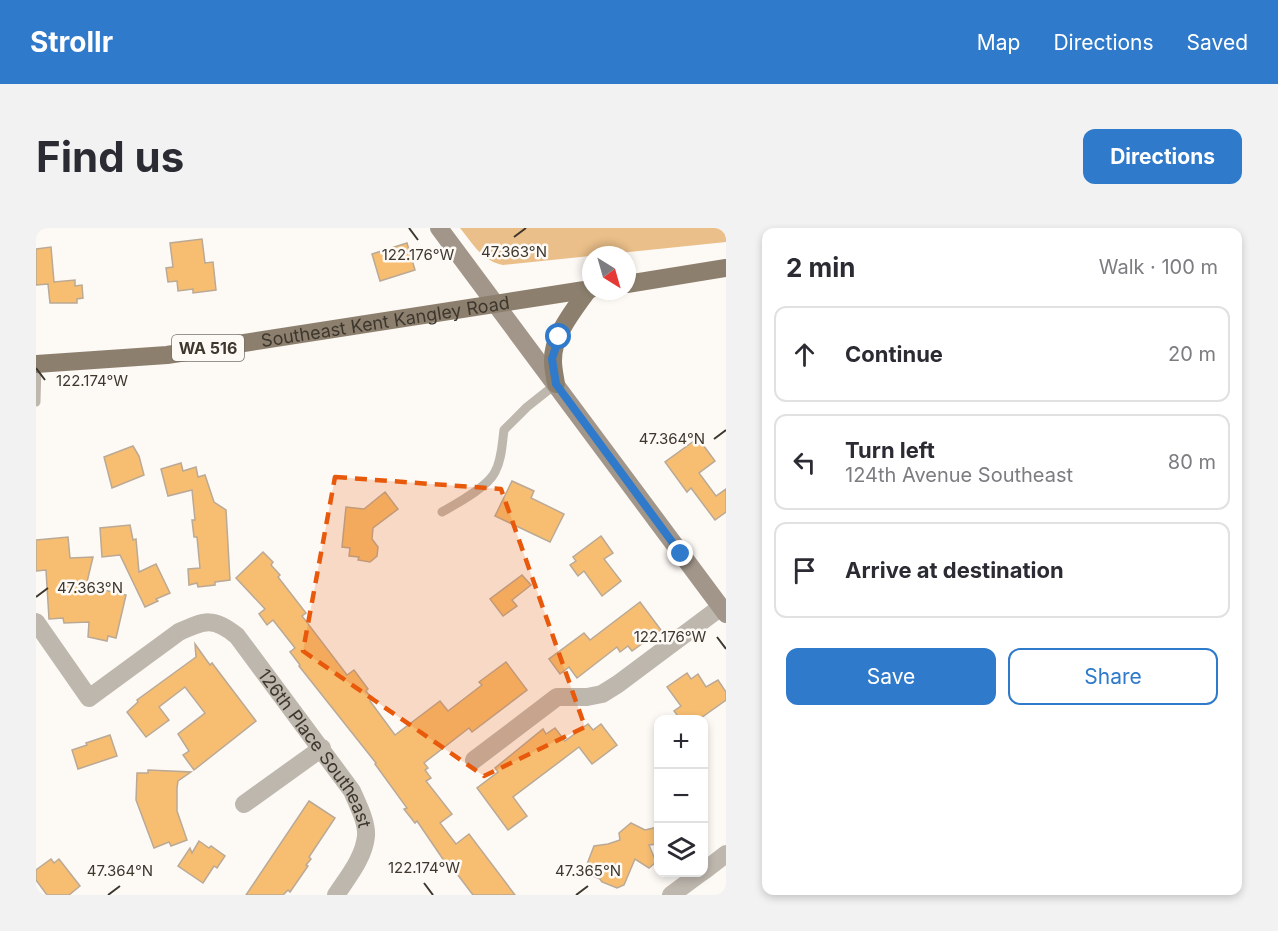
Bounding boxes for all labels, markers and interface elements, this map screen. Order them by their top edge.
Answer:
text: Strollr [30,25,113,59]
text: Map [977,30,1020,55]
text: Directions [1053,30,1154,55]
text: Saved [1187,30,1248,55]
button: Directions [1083,129,1242,184]
text: Find us [36,131,184,182]
text: 47.363°N [481,242,547,261]
text: 122.176°W [382,245,455,264]
north arrow [582,246,636,300]
text: 2 min [786,252,856,283]
text: Walk · 100 m [1099,255,1218,279]
street label: Southeast Kent Kangley Road [259,291,511,351]
route start [545,323,571,349]
road number: WA 516 [172,335,244,361]
icon: ahead [788,338,821,371]
text: Continue [845,341,943,367]
text: 20 m [1168,342,1216,366]
text: 122.174°W [56,371,128,390]
text: 47.364°N [639,429,705,448]
text: Turn left [845,437,935,463]
icon: left [788,446,821,479]
text: 80 m [1168,450,1216,474]
text: 124th Avenue Southeast [845,463,1073,487]
route end [667,540,693,566]
icon: arrive [788,554,821,587]
text: Arrive at destination [845,557,1064,583]
text: 47.363°N [57,578,123,597]
text: 122.176°W [634,627,707,646]
button: Save [786,648,996,705]
button: Share [1008,648,1218,705]
street label: 126th Place Southeast [254,664,376,830]
map controls [654,715,708,877]
button: + [654,715,708,769]
button: − [654,769,708,823]
button: layers [654,823,708,877]
text: 122.174°W [388,858,460,877]
text: 47.364°N [87,861,153,880]
text: 47.365°N [555,861,621,880]

